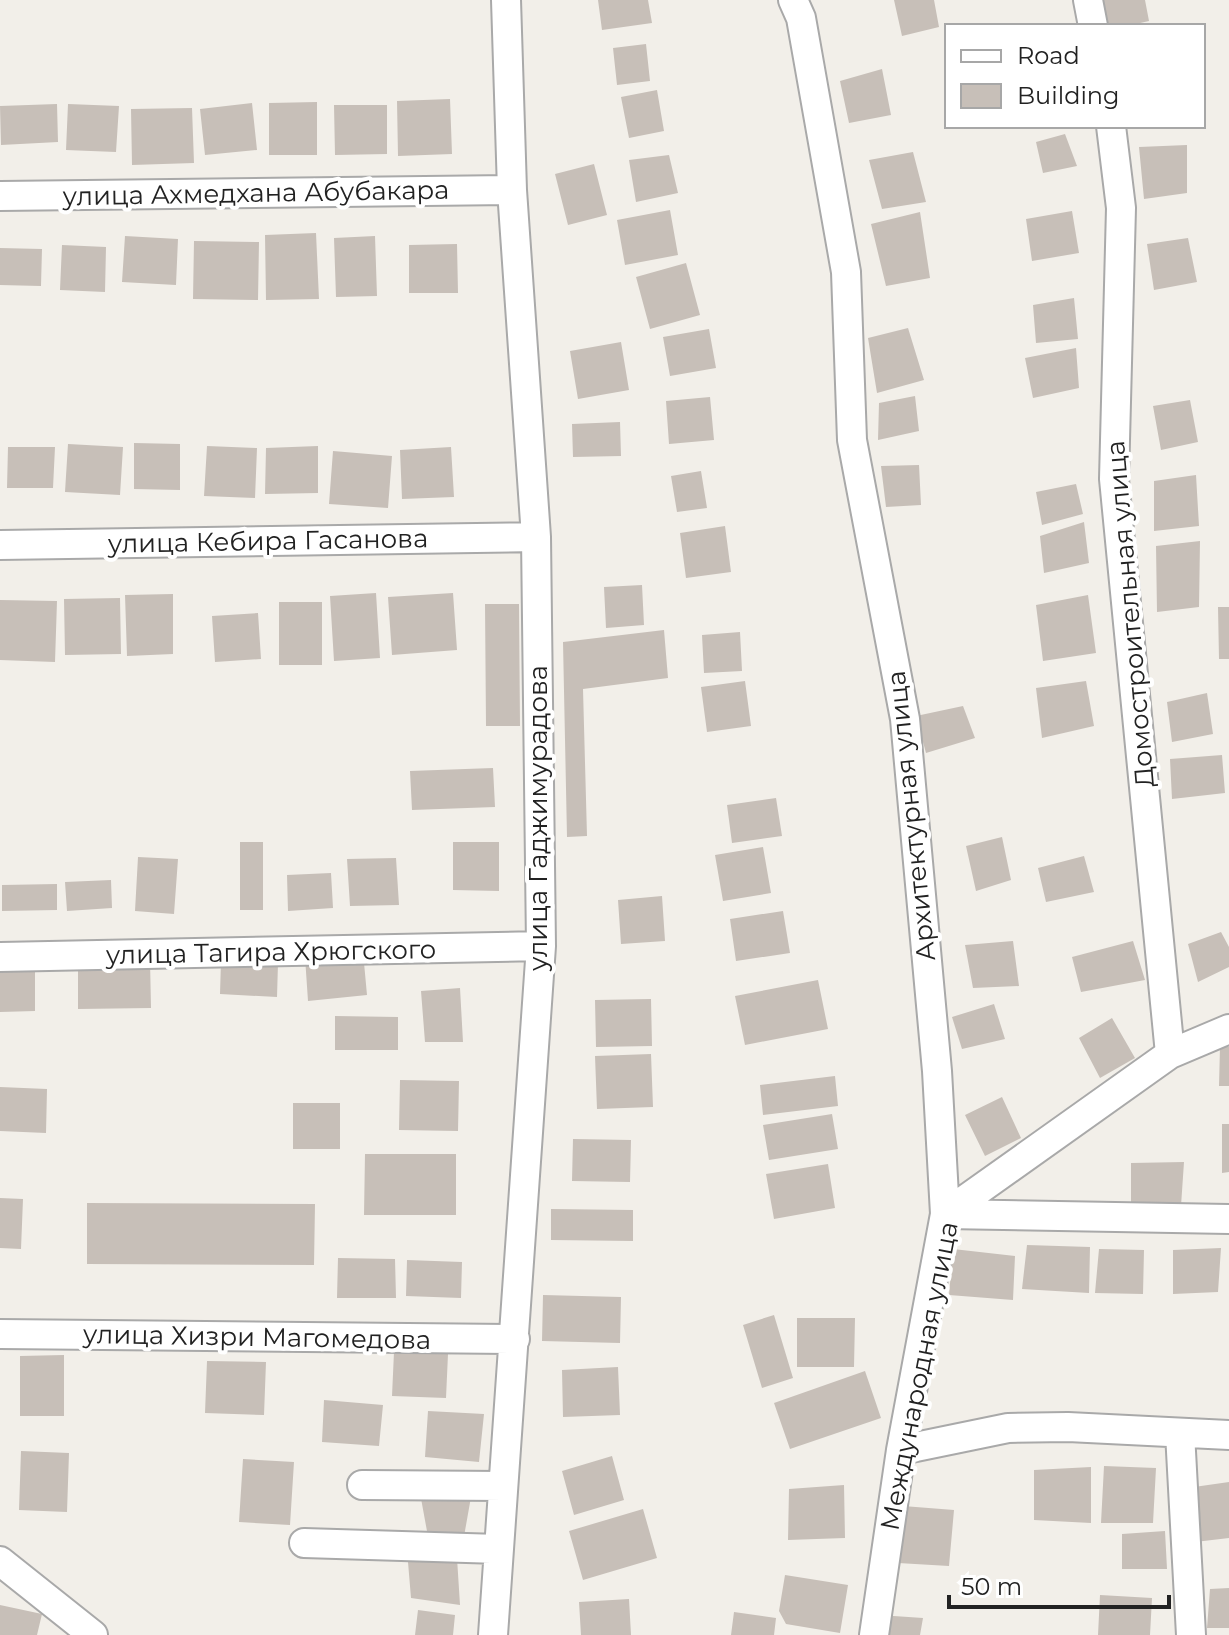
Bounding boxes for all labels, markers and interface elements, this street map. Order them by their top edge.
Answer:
legend [945,24,1205,128]
text: Road [1017,41,1080,70]
text: Building [1017,81,1120,110]
street label: улица Ахмедхана Абубакара [61,174,450,212]
street label: Домостроительная улица [1099,439,1161,789]
street label: улица Кебира Гасанова [107,522,428,560]
street label: улица Гаджимурадова [522,665,554,972]
street label: Архитектурная улица [880,669,942,963]
street label: улица Тагира Хрюгского [105,933,436,971]
street label: Международная улица [873,1219,965,1533]
street label: улица Хизри Магомедова [82,1318,431,1356]
scale bar [949,1559,1169,1609]
text: 50 m [961,1572,1022,1601]

